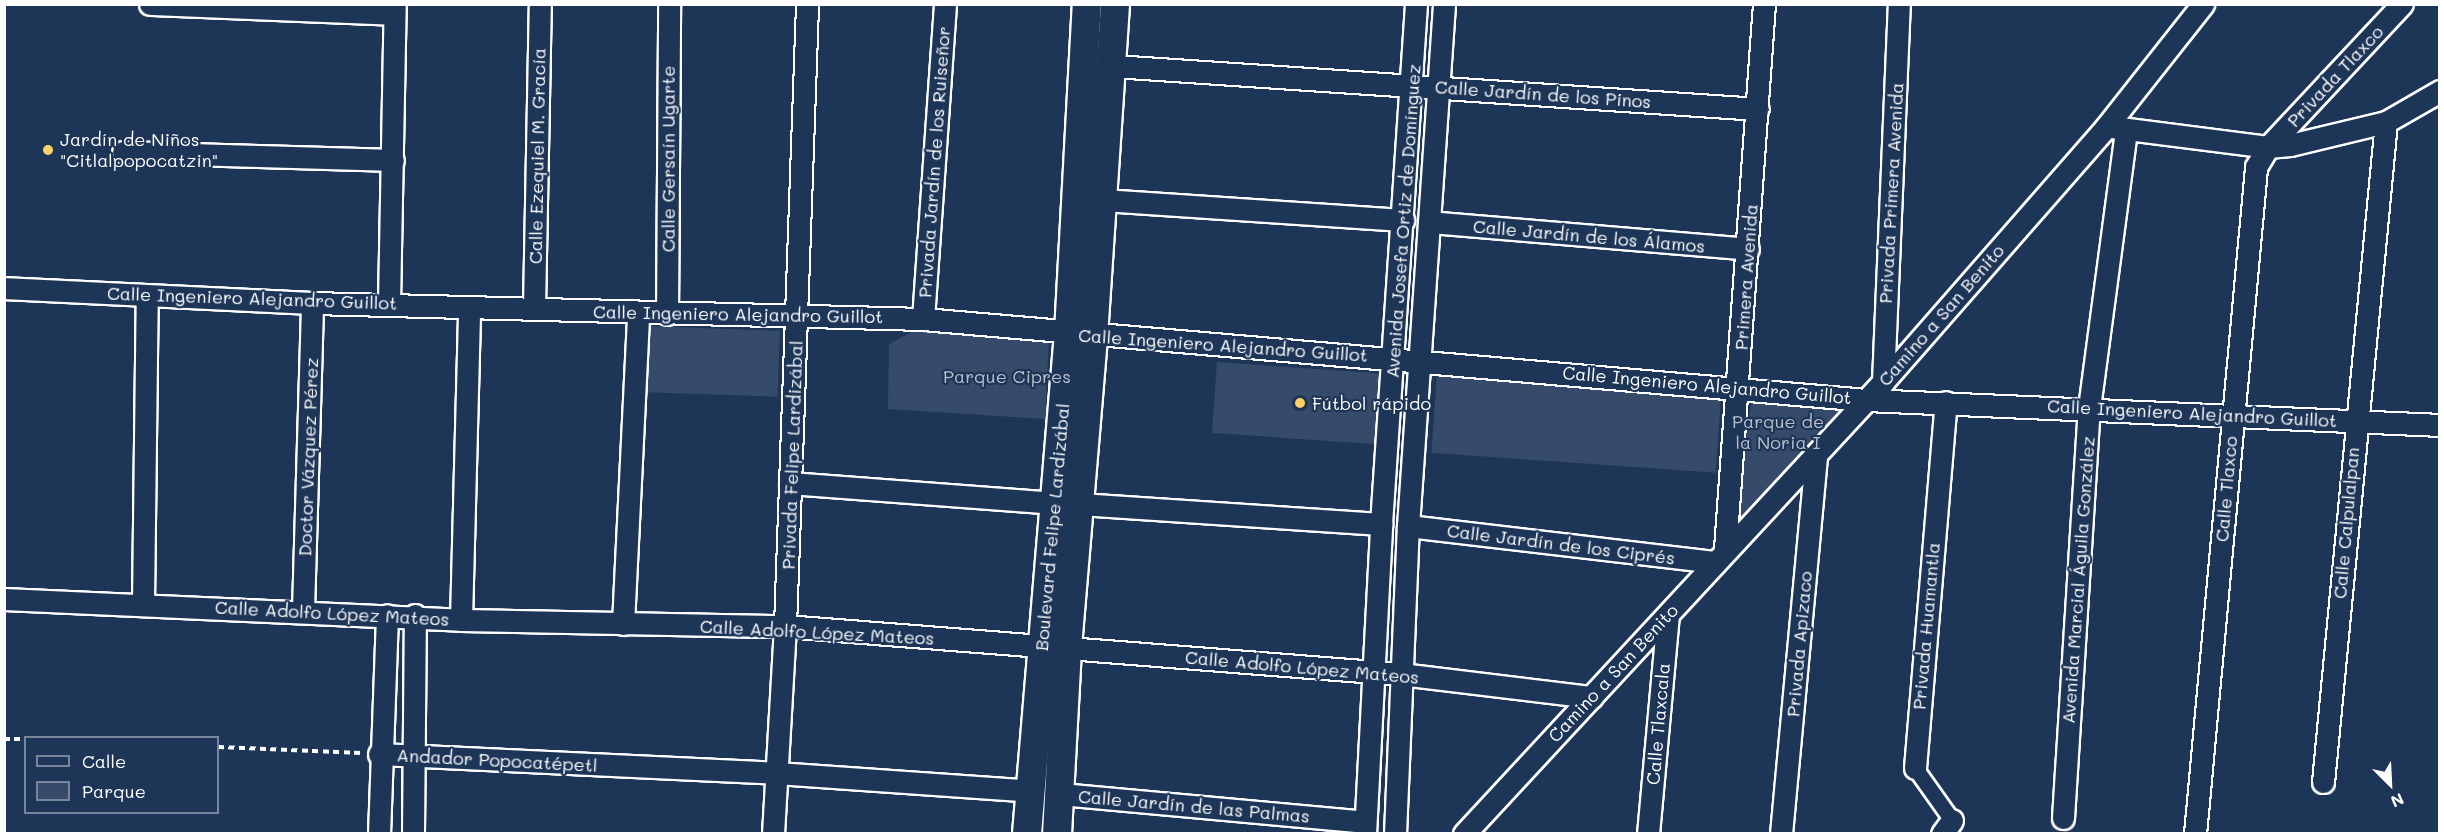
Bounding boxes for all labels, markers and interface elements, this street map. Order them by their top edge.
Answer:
street label: Privada Tlaxco [2282,21,2388,131]
street label: Privada Jardín de los Ruiseñor [914,26,954,298]
street label: Calle Ezequiel M. Gracía [524,48,550,264]
street label: Avenida Josefa Ortiz de Domínguez [1381,63,1425,379]
street label: Calle Gersaín Ugarte [657,66,679,252]
street label: Calle Jardín de los Pinos [1434,76,1652,112]
street label: Privada Primera Avenida [1874,82,1908,304]
place label: Jardín de Niños "Citlalpopocatzin" [60,129,218,172]
marker: Jardín de Niños "Citlalpopocatzin" [41,143,55,157]
street label: Primera Avenida [1730,203,1762,351]
street label: Calle Jardín de los Álamos [1472,215,1706,257]
street label: Camino a San Benito [1874,240,2008,390]
street label: Calle Ingeniero Alejandro Guillot [107,282,397,314]
street label: Calle Ingeniero Alejandro Guillot [593,301,883,327]
street label: Calle Ingeniero Alejandro Guillot [1078,324,1368,366]
street label: Privada Felipe Lardizábal [777,340,807,570]
street label: Doctor Vázquez Pérez [294,357,322,557]
street label: Calle Ingeniero Alejandro Guillot [1562,362,1852,408]
park label: Parque Cipres [943,365,1071,387]
place label: Fútbol rápido [1312,392,1431,414]
street label: Calle Ingeniero Alejandro Guillot [2047,395,2337,431]
marker: Fútbol rápido [1293,396,1307,410]
street label: Boulevard Felipe Lardizábal [1030,402,1074,652]
park label: Parque de la Noria I [1732,411,1824,454]
street label: Calle Tlaxco [2211,435,2241,543]
street label: Avenida Marcial Águila González [2057,436,2099,724]
street label: Calle Calpulalpan [2329,446,2363,600]
street label: Calle Jardín de los Ciprés [1446,519,1676,569]
street label: Privada Huamantla [1908,542,1944,710]
street label: Privada Apizaco [1782,570,1816,718]
street label: Calle Adolfo López Mateos [214,596,450,630]
street label: Camino a San Benito [1543,600,1683,746]
street label: Calle Adolfo López Mateos [699,615,935,649]
street label: Calle Adolfo López Mateos [1184,646,1420,688]
street label: Calle Tlaxcala [1642,662,1674,786]
legend [24,736,219,814]
street label: Andador Popocatépetl [396,744,598,776]
text: Calle [82,749,126,773]
north arrow [2360,754,2420,814]
text: Parque [82,779,146,803]
street label: Calle Jardín de las Palmas [1077,785,1311,827]
text: N [2388,789,2407,813]

